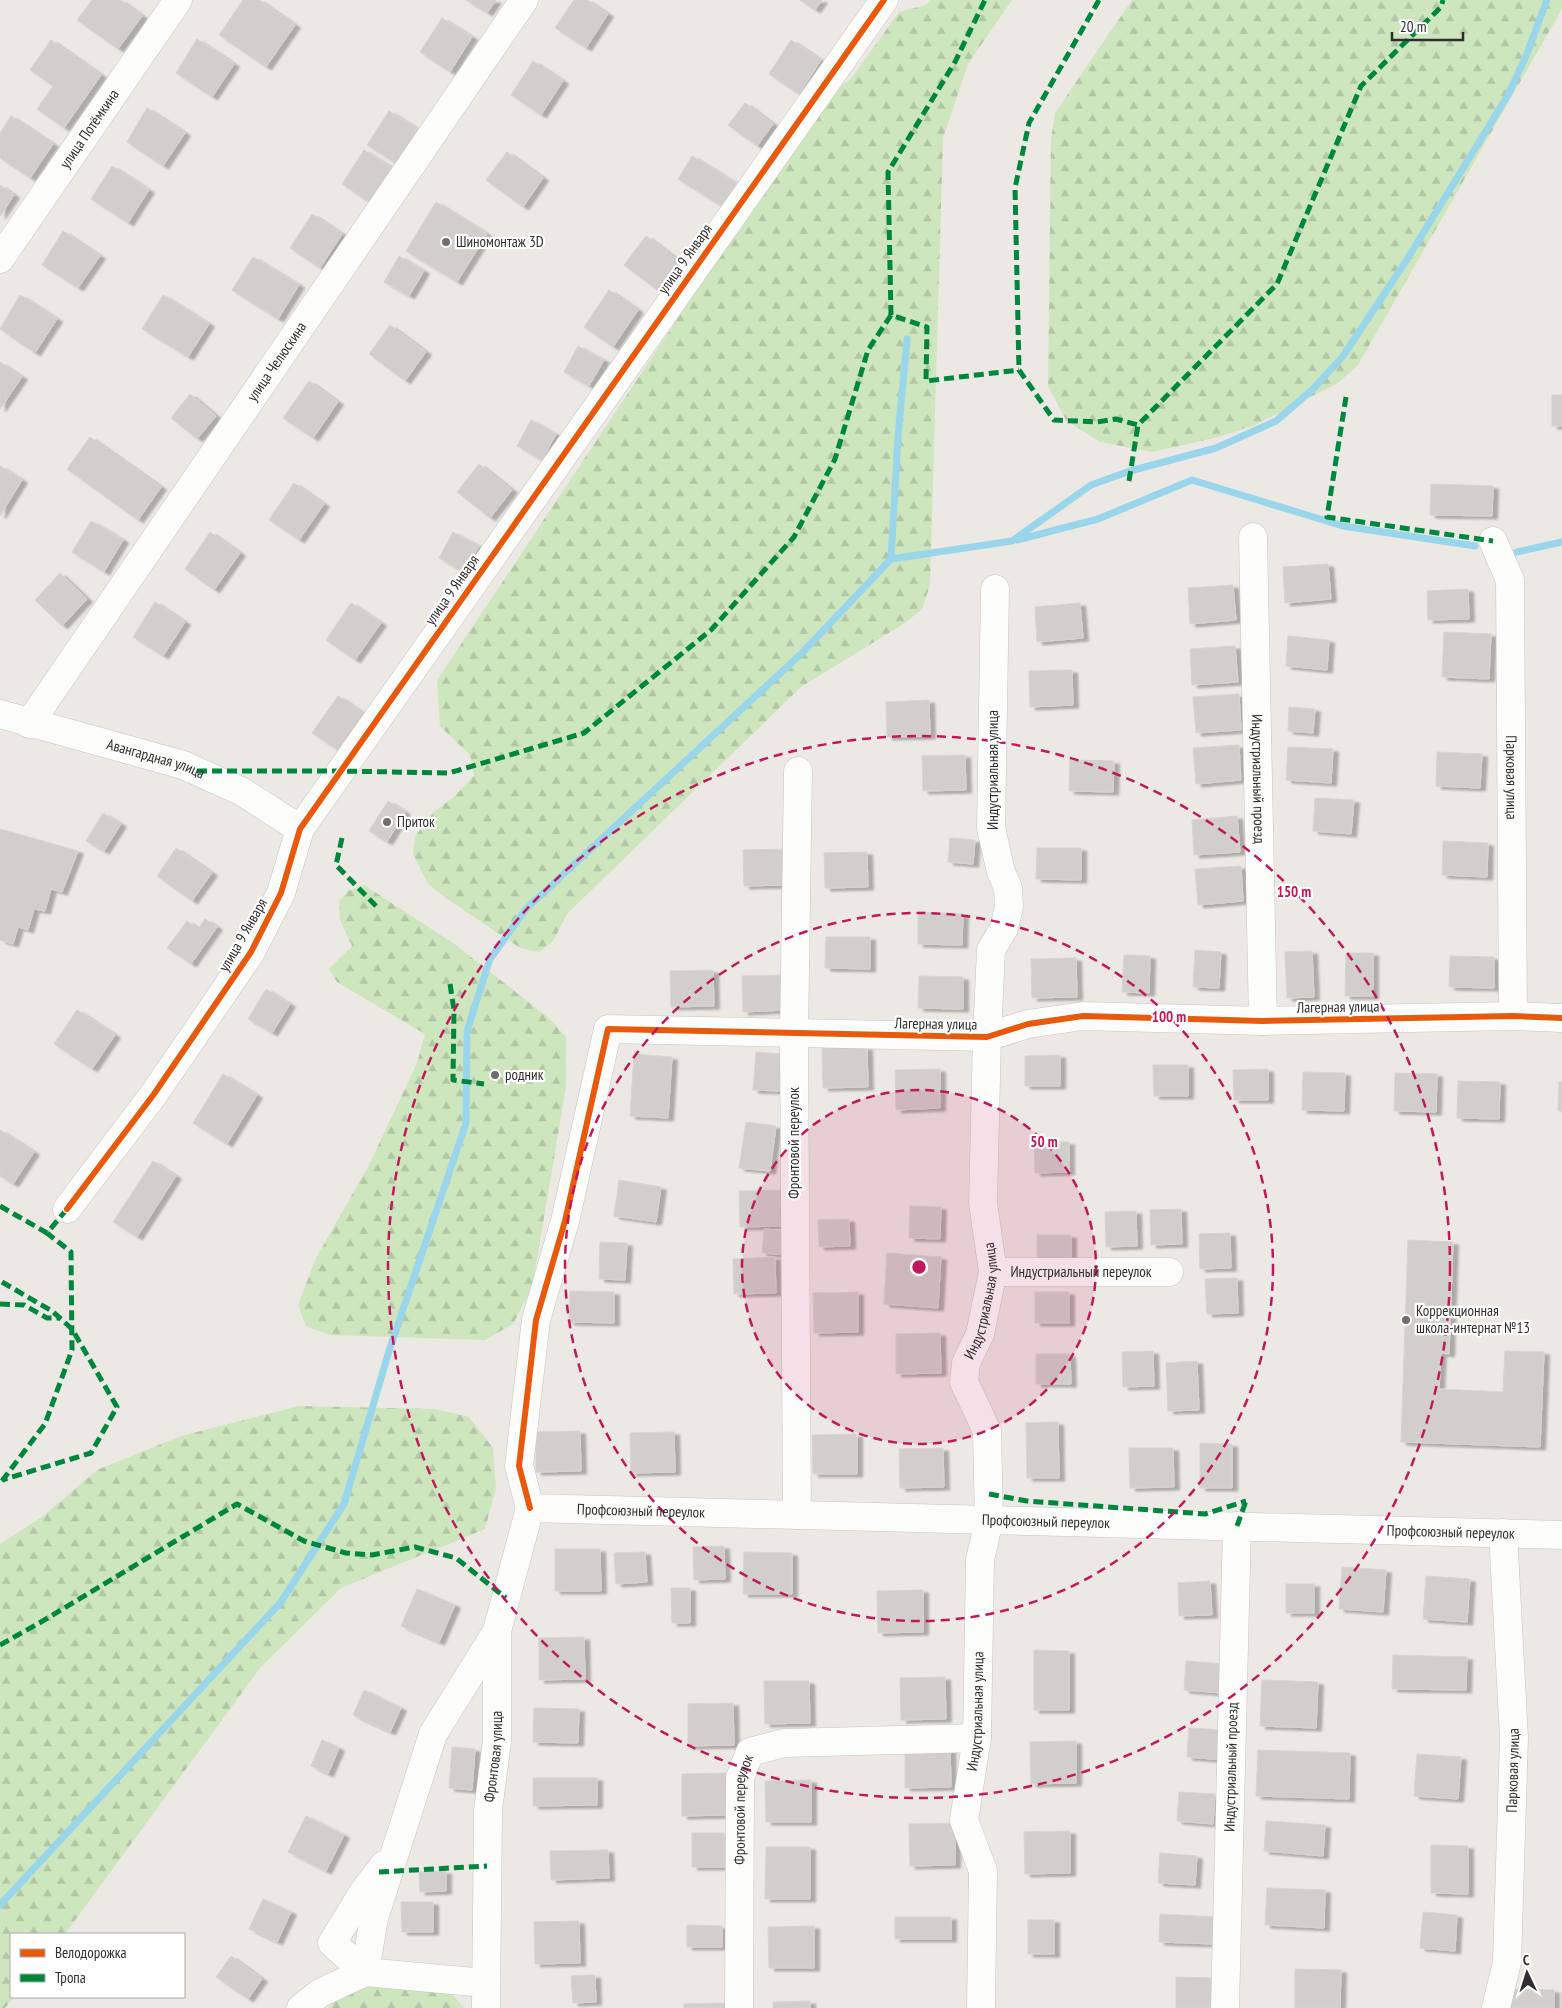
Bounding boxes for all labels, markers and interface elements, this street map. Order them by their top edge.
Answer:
scale bar [1392,10,1463,42]
text: 20 m [1400,17,1426,36]
street label: улица Потёмкина [55,85,123,172]
street label: улица 9 Января [653,220,716,298]
place label: Шиномонтаж 3D [456,232,544,251]
marker: Шиномонтаж 3D [440,236,452,248]
street label: улица Челюскина [242,318,310,405]
street label: улица 9 Января [420,551,483,629]
street label: Индустриальная улица [983,710,1002,830]
street label: Индустриальный проезд [1248,714,1269,844]
street label: Авангардная улица [105,734,208,783]
street label: Парковая улица [1502,735,1522,820]
place label: Приток [397,812,435,831]
marker: Приток [381,816,393,828]
text: 150 m [1277,882,1311,901]
street label: улица 9 Января [214,894,271,975]
street label: Лагерная улица [1295,996,1380,1017]
text: 100 m [1152,1007,1186,1026]
street label: Лагерная улица [893,1013,978,1034]
place label: родник [505,1065,544,1084]
marker: родник [489,1069,501,1081]
street label: Фронтовой переулок [784,1087,803,1199]
text: 50 m [1030,1132,1058,1151]
street label: Индустриальная улица [959,1241,1002,1362]
centre of rings [910,1258,928,1276]
street label: Индустриальный переулок [1010,1262,1152,1281]
place label: Коррекционная школа-интернат №13 [1416,1301,1530,1337]
marker: Коррекционная школа-интернат №13 [1400,1314,1412,1326]
street label: Профсоюзный переулок [577,1499,705,1522]
street label: Профсоюзный переулок [982,1510,1110,1532]
street label: Профсоюзный переулок [1386,1520,1515,1543]
street label: Индустриальная улица [962,1651,987,1772]
street label: Индустриальный проезд [1219,1702,1242,1832]
street label: Фронтовая улица [479,1711,506,1803]
street label: Парковая улица [1502,1728,1523,1813]
street label: Фронтовой переулок [730,1751,757,1865]
legend [10,1933,185,1998]
text: Велодорожка [55,1943,126,1962]
north arrow [1502,1948,1552,1998]
text: С [1522,1951,1531,1969]
text: Тропа [55,1968,86,1987]

